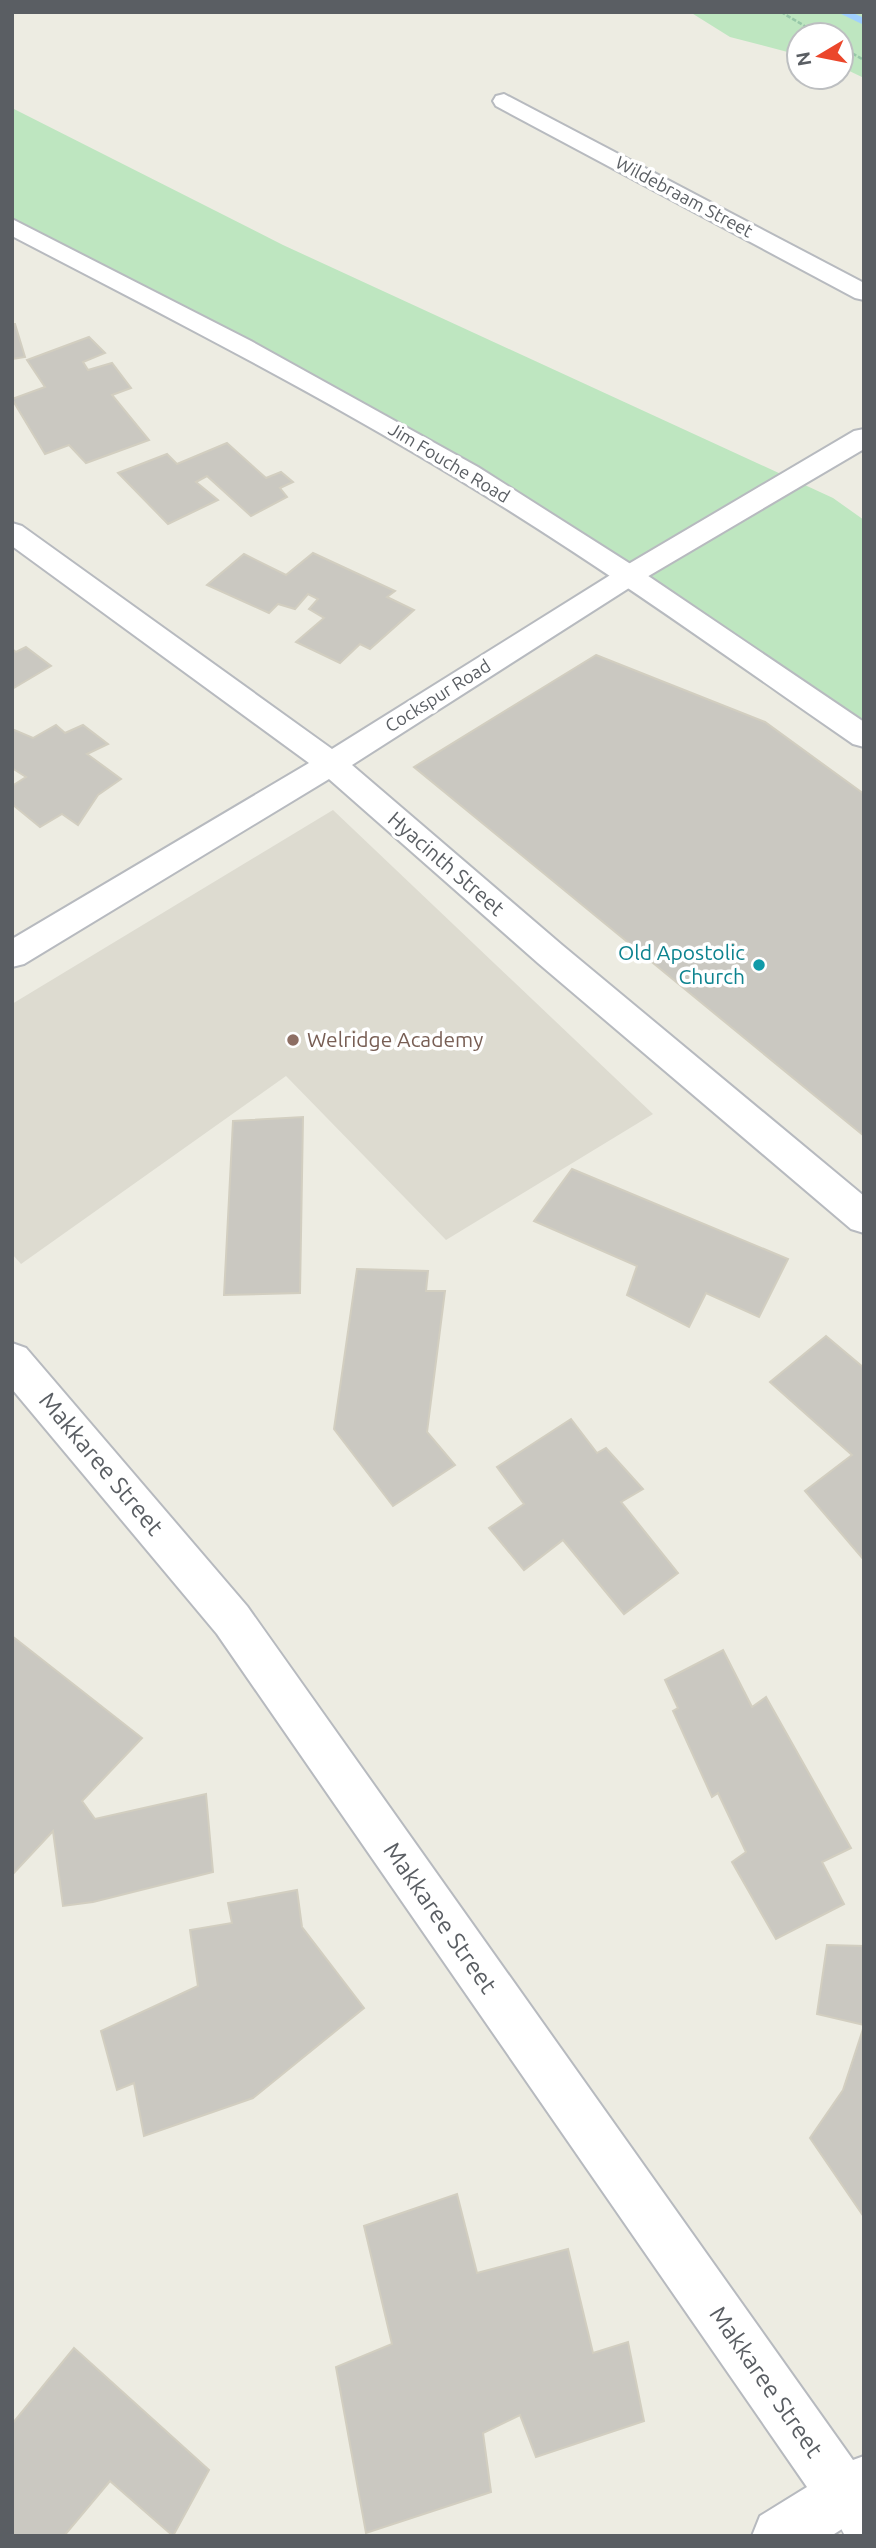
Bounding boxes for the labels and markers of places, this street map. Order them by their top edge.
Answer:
place label: Old Apostolic Church [618,940,745,988]
marker: Old Apostolic Church [751,957,767,973]
place label: Welridge Academy [307,1027,483,1051]
marker: Welridge Academy [285,1032,301,1048]

